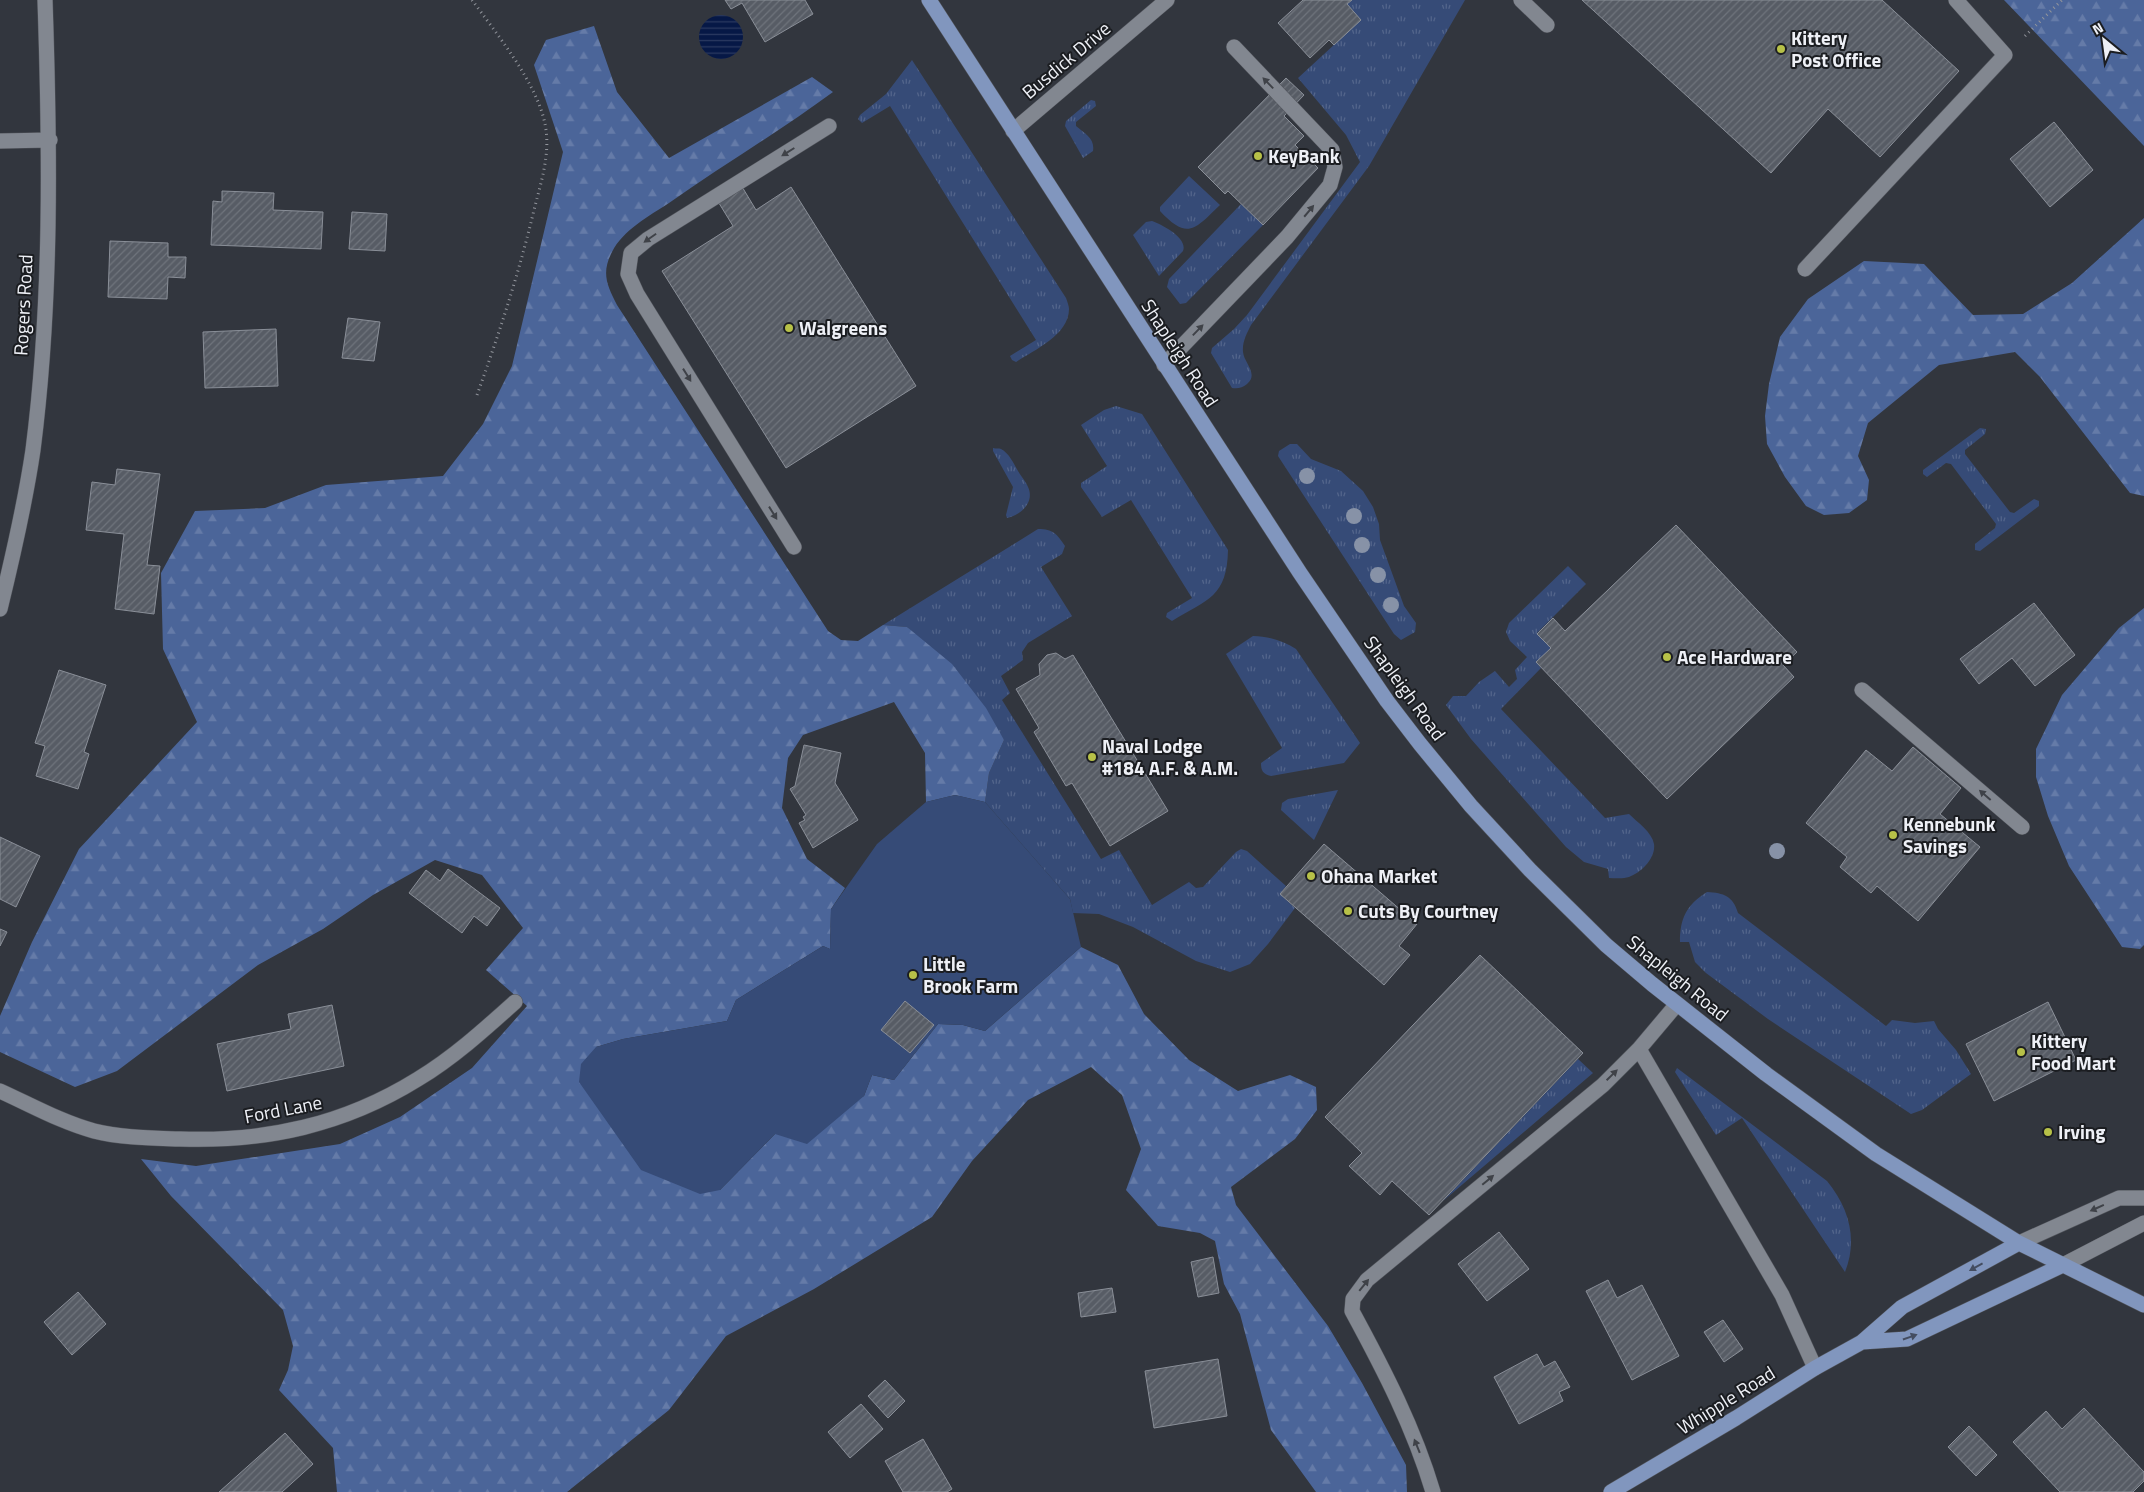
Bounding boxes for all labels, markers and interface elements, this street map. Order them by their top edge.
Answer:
street label: Busdick Drive [1015,14,1116,105]
north arrow [2079,15,2129,65]
text: N [2088,17,2107,40]
place label: Kittery Post Office [1791,23,1882,74]
marker: Kittery Post Office [1775,43,1787,55]
one-way arrow [1262,77,1274,89]
place label: KeyBank [1268,141,1340,170]
one-way arrow [781,147,794,156]
marker: KeyBank [1252,150,1264,162]
one-way arrow [1303,204,1314,217]
one-way arrow [643,233,657,243]
street label: Rogers Road [5,253,40,356]
street label: Shapleigh Road [1135,293,1226,412]
place label: Walgreens [799,313,887,342]
marker: Walgreens [783,322,795,334]
one-way arrow [1192,324,1204,336]
one-way arrow [683,368,692,381]
one-way arrow [768,506,778,520]
street label: Shapleigh Road [1357,629,1453,746]
place label: Ace Hardware [1677,642,1792,671]
marker: Ace Hardware [1661,651,1673,663]
place label: Naval Lodge #184 A.F. & A.M. [1102,731,1238,782]
marker: Naval Lodge #184 A.F. & A.M. [1086,751,1098,763]
one-way arrow [1979,789,1991,801]
place label: Kennebunk Savings [1903,809,1996,860]
marker: Kennebunk Savings [1887,829,1899,841]
place label: Ohana Market [1321,861,1437,890]
marker: Ohana Market [1305,870,1317,882]
place label: Cuts By Courtney [1358,896,1499,925]
marker: Cuts By Courtney [1342,905,1354,917]
street label: Shapleigh Road [1621,927,1735,1028]
place label: Little Brook Farm [923,949,1018,1000]
marker: Little Brook Farm [907,969,919,981]
place label: Kittery Food Mart [2031,1026,2116,1077]
marker: Kittery Food Mart [2015,1046,2027,1058]
one-way arrow [1606,1069,1618,1081]
street label: Ford Lane [242,1087,324,1130]
place label: Irving [2058,1117,2106,1146]
marker: Irving [2042,1126,2054,1138]
one-way arrow [1481,1174,1494,1185]
one-way arrow [2090,1205,2104,1213]
one-way arrow [1969,1262,1983,1271]
one-way arrow [1359,1278,1369,1292]
one-way arrow [1903,1333,1918,1341]
street label: Whipple Road [1671,1358,1780,1441]
one-way arrow [1413,1439,1421,1453]

